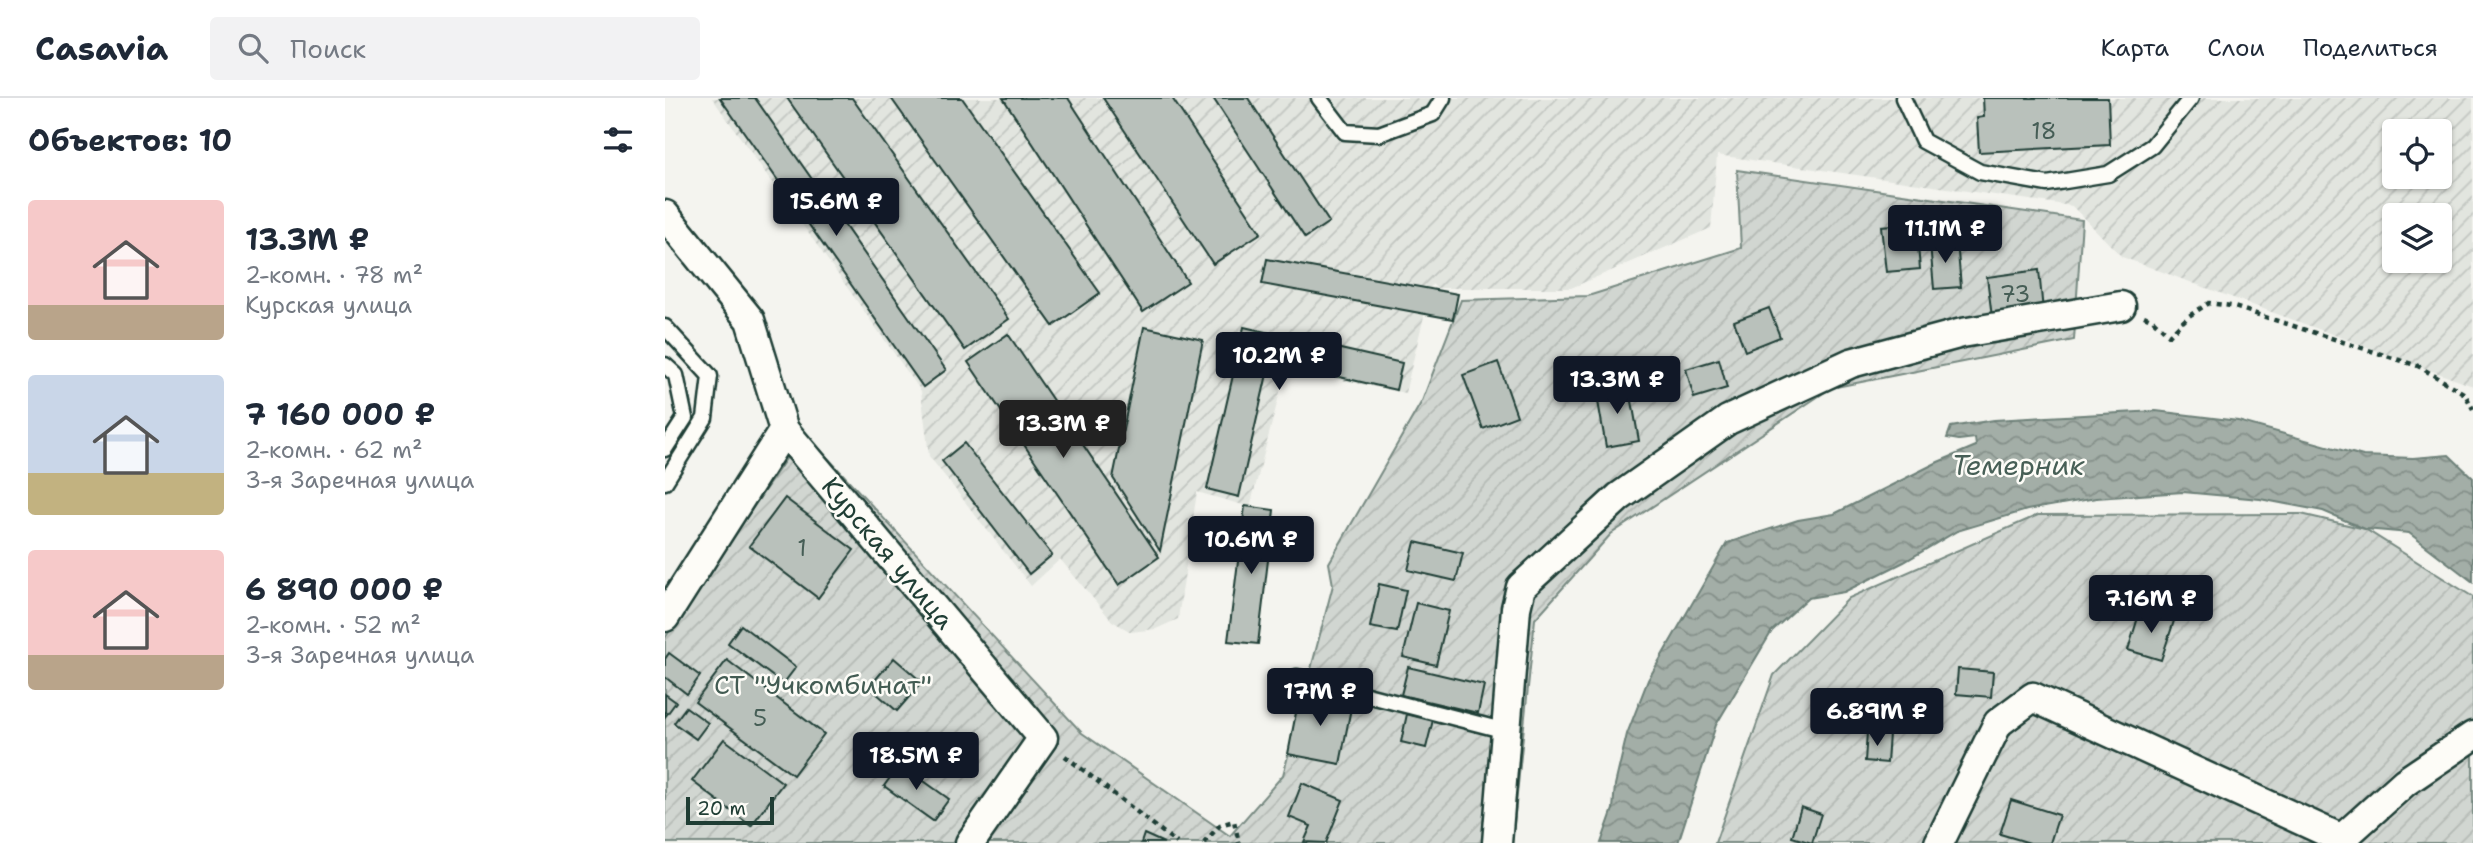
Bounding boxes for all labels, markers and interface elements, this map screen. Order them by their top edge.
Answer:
search box [210,17,700,80]
text: Casavia [35,26,168,71]
icon: search [234,29,272,67]
text: Поиск [290,31,366,66]
text: Карта [2101,32,2169,64]
text: Слои [2207,32,2265,64]
text: Поделиться [2303,32,2438,64]
house number: 18 [2031,116,2057,146]
map controls [2382,119,2452,273]
button: locate [2382,119,2452,189]
text: Объектов: 10 [28,120,232,161]
icon: filters [599,121,637,159]
pin: 15.6M ₽ [771,178,901,238]
text: 15.6M ₽ [789,186,883,216]
button: layers [2382,203,2452,273]
pin: 11.1M ₽ [1880,206,2010,265]
text: 11.1M ₽ [1904,213,1986,243]
text: 13.3M ₽ [245,219,369,260]
icon: home [84,228,168,312]
text: 2-комн. · 78 m² [245,260,423,290]
house number: 73 [2000,279,2030,309]
text: Курская улица [245,290,412,320]
pin: 10.2M ₽ [1214,332,1344,392]
text: 10.2M ₽ [1232,340,1326,370]
pin: 13.3M ₽ [1552,356,1682,416]
text: 13.3M ₽ [1569,364,1665,394]
text: 7 160 000 ₽ [245,394,436,435]
pin: 13.3M ₽ [998,400,1128,460]
icon: home [84,403,168,487]
text: 13.3M ₽ [1015,408,1111,438]
text: 2-комн. · 62 m² [245,435,423,465]
water label: Темерник [1952,446,2086,484]
text: 3-я Заречная улица [245,465,474,495]
street label: Курская улица [814,469,963,636]
pin: 10.6M ₽ [1186,517,1316,576]
text: 10.6M ₽ [1204,524,1298,554]
house number: 1 [797,533,807,563]
text: 6 890 000 ₽ [245,569,443,610]
pin: 7.16M ₽ [2086,575,2216,635]
icon: home [84,578,168,662]
text: 7.16M ₽ [2105,583,2197,613]
text: 2-комн. · 52 m² [245,610,421,640]
text: 3-я Заречная улица [245,640,474,670]
park label: СТ "Учкомбинат" [714,667,932,702]
pin: 17M ₽ [1271,668,1369,728]
text: 17M ₽ [1283,676,1357,706]
pin: 6.89M ₽ [1812,688,1942,748]
text: 6.89M ₽ [1826,696,1928,726]
house number: 5 [753,703,767,733]
pin: 18.5M ₽ [851,732,981,792]
text: 18.5M ₽ [869,740,963,770]
scale bar [686,794,773,826]
text: 20 m [697,796,746,821]

